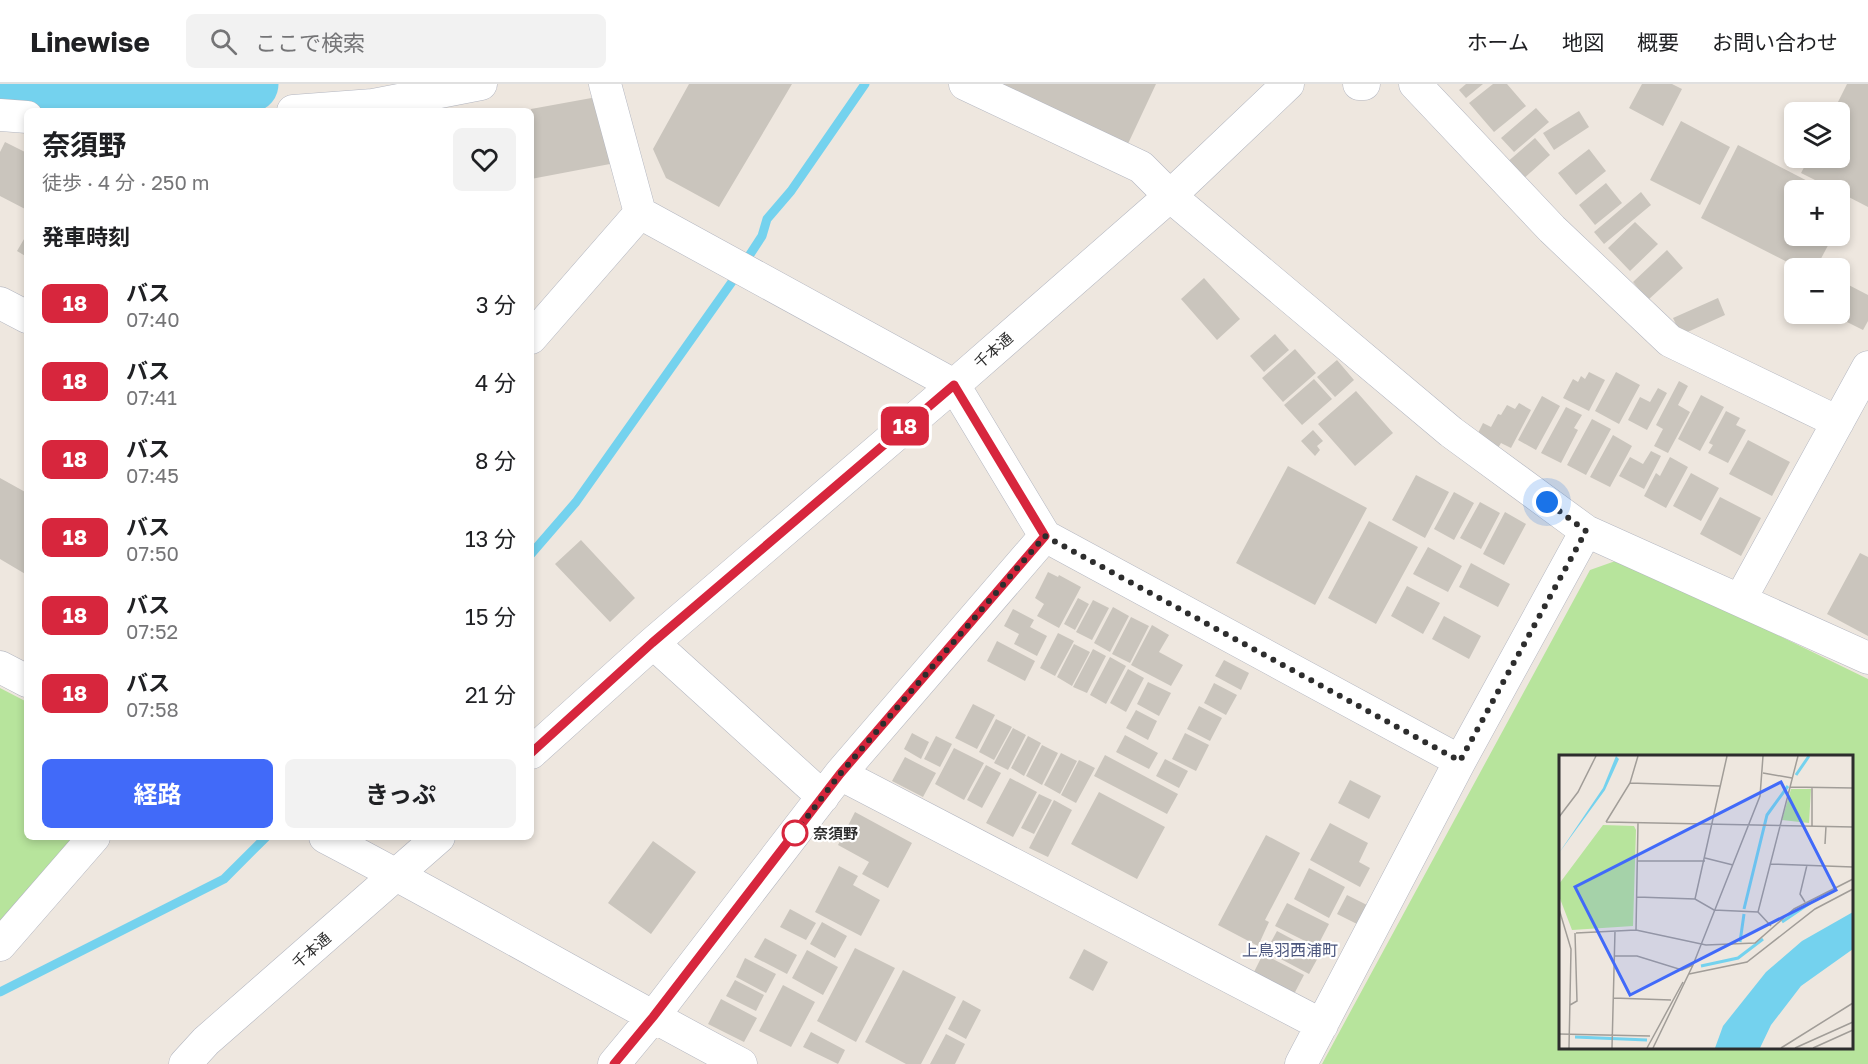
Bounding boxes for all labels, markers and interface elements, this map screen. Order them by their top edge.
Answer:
search box [186,14,606,68]
text: Linewise [30,25,150,58]
icon: search [207,25,240,58]
text: ここで検索 [255,29,365,56]
text: ホーム [1467,29,1529,55]
text: 地図 [1562,29,1604,55]
text: 概要 [1637,29,1679,55]
text: お問い合わせ [1712,29,1838,55]
map controls [1784,102,1850,324]
button: layers [1784,102,1850,168]
text: 奈須野 [42,128,126,161]
button: heart [453,128,516,191]
text: 徒歩 · 4 分 · 250 m [42,170,210,194]
button: + [1784,180,1850,246]
text: 発車時刻 [42,223,130,250]
button: − [1784,258,1850,324]
text: バス [126,279,170,306]
text: 18 [63,290,87,316]
text: 3 分 [476,291,516,318]
text: 07:40 [126,307,180,331]
street label: 千本通 [970,328,1016,372]
text: バス [126,357,170,384]
text: 18 [63,368,87,394]
text: 4 分 [475,369,516,396]
text: 07:41 [126,385,177,409]
line badge: 18 [878,406,932,446]
text: 18 [893,413,917,439]
text: バス [126,435,170,462]
text: 18 [63,446,87,472]
text: 8 分 [475,447,516,474]
text: 07:45 [126,463,179,487]
your location [1532,487,1562,517]
text: バス [126,513,170,540]
text: 18 [63,524,87,550]
text: 13 分 [465,525,516,552]
text: 07:50 [126,541,179,565]
text: バス [126,591,170,618]
text: 18 [63,602,87,628]
text: 15 分 [465,603,516,630]
text: 07:52 [126,619,178,643]
text: バス [126,669,170,696]
text: 18 [63,680,87,706]
text: 21 分 [465,681,516,708]
text: 07:58 [126,697,179,721]
inset map [1559,755,1853,1049]
button: 経路 [42,759,273,828]
button: きっぷ [285,759,516,828]
marker: 奈須野 [782,820,808,846]
place label: 奈須野 [813,824,858,842]
street label: 千本通 [288,928,334,972]
district label: 上鳥羽西浦町 [1242,940,1338,960]

